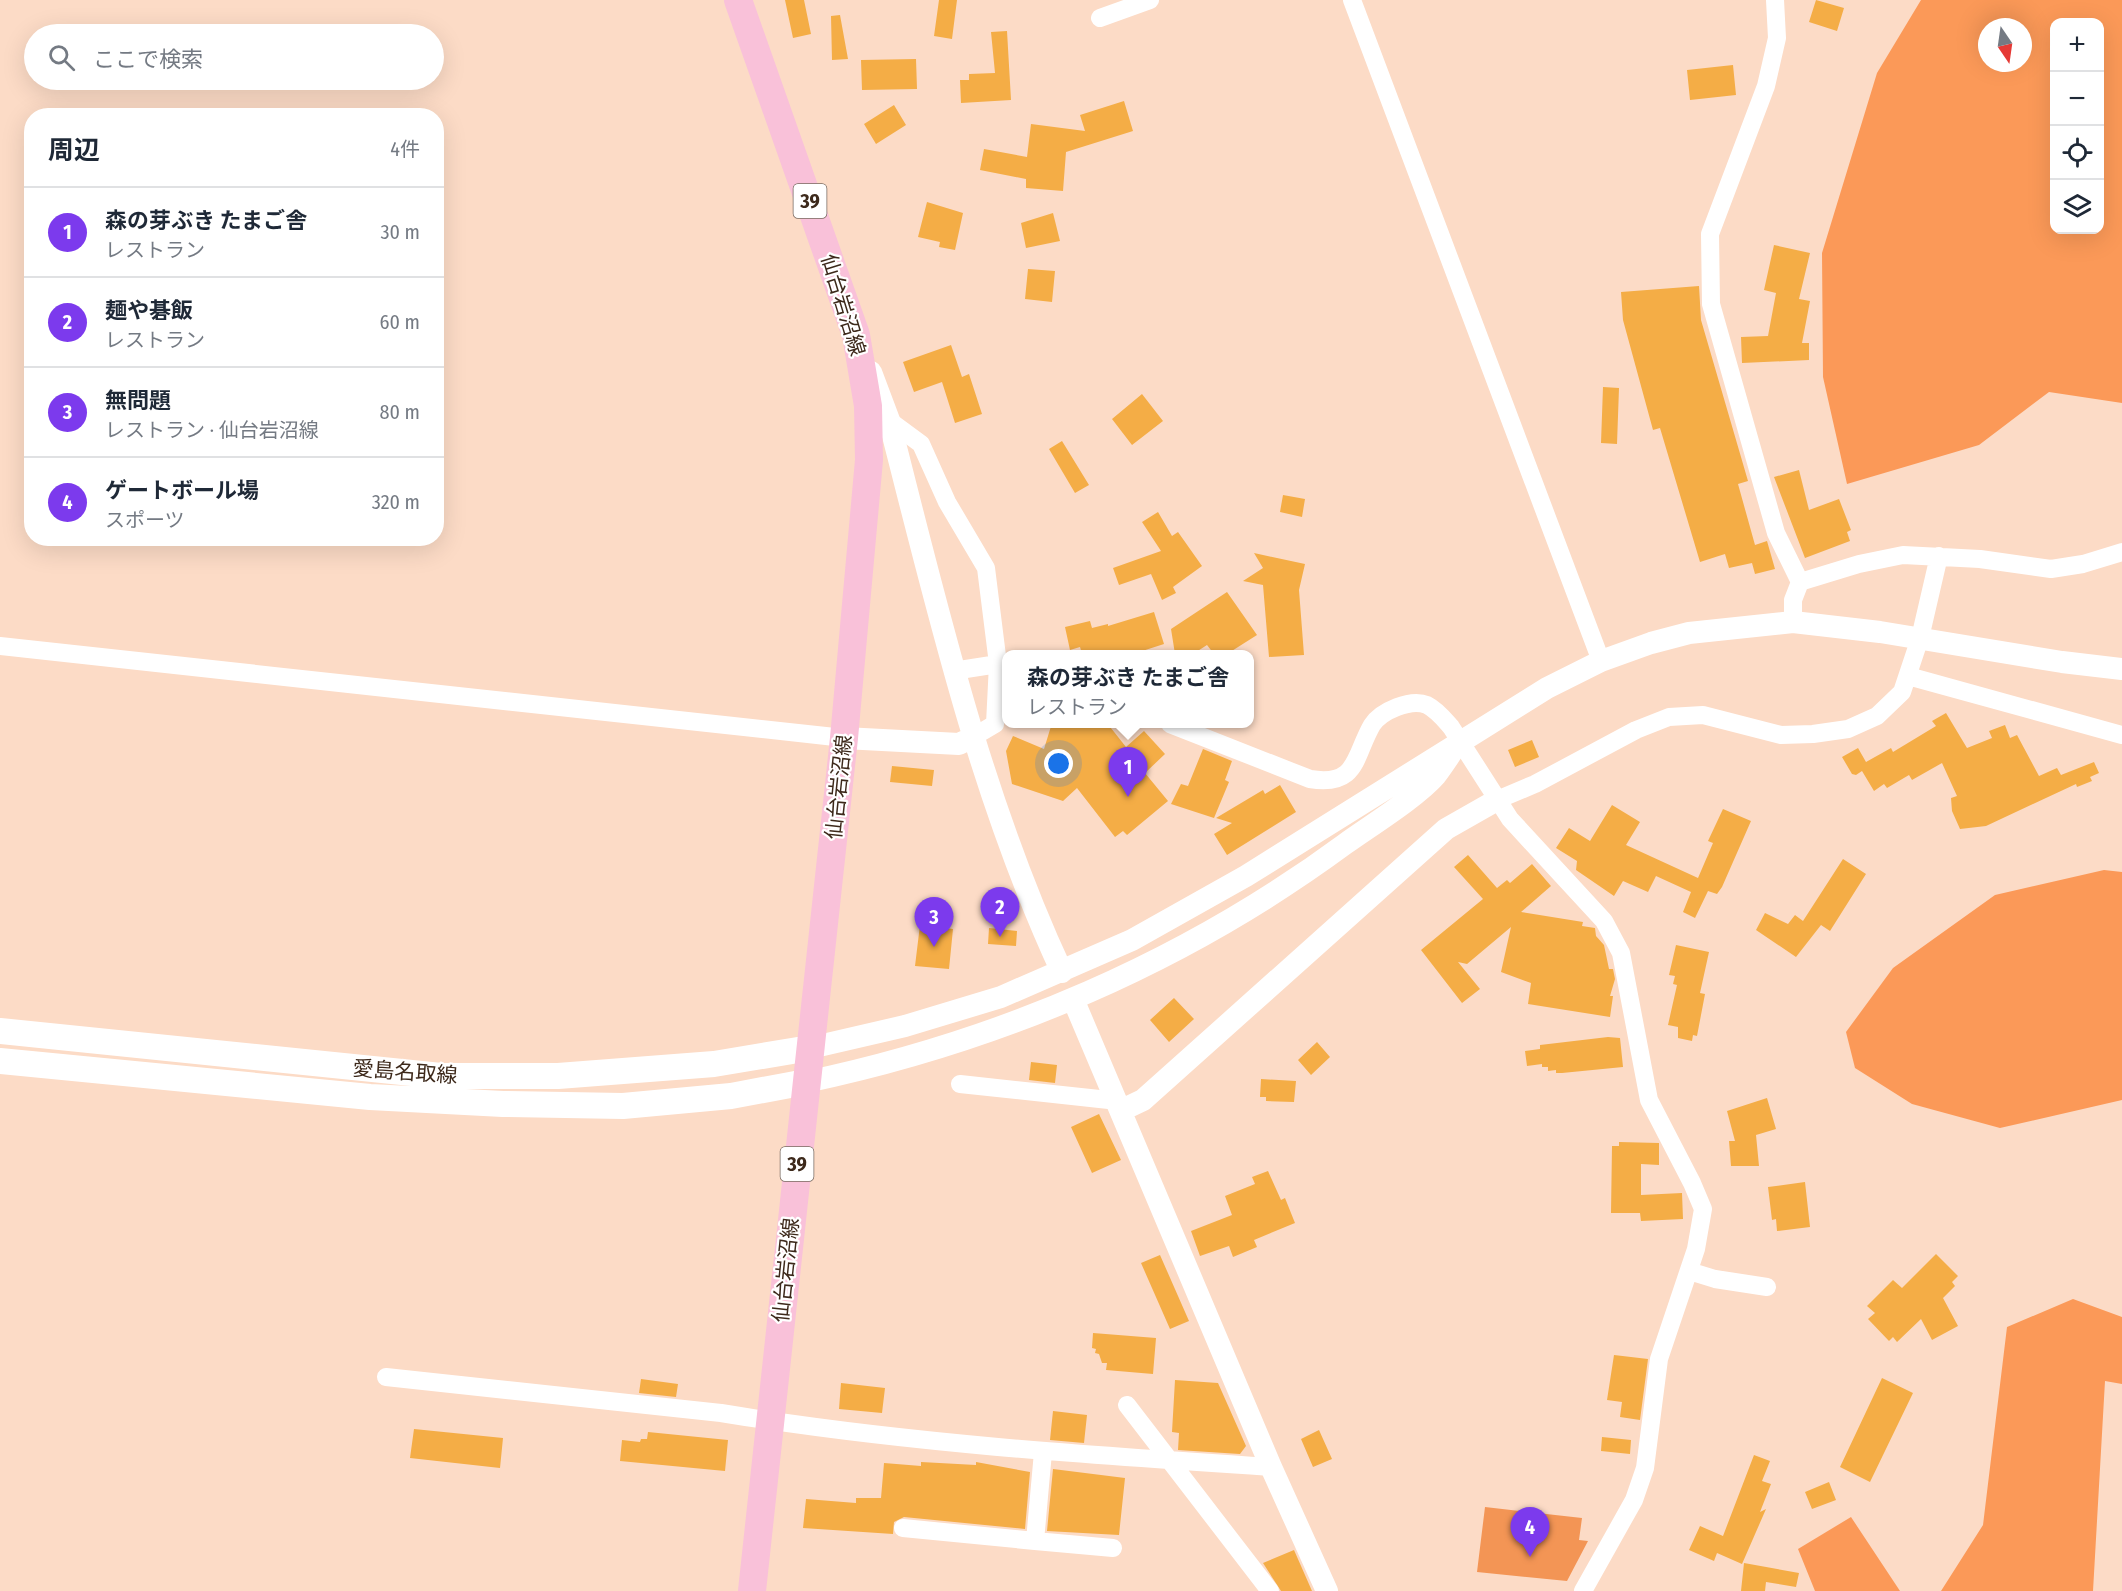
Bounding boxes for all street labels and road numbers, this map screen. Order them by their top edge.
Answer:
road number: 39 [794,184,826,218]
street label: 仙台岩沼線 [815,251,871,359]
street label: 仙台岩沼線 [821,733,857,841]
street label: 愛島名取線 [352,1055,458,1089]
road number: 39 [780,1147,814,1181]
street label: 仙台岩沼線 [768,1216,804,1324]

